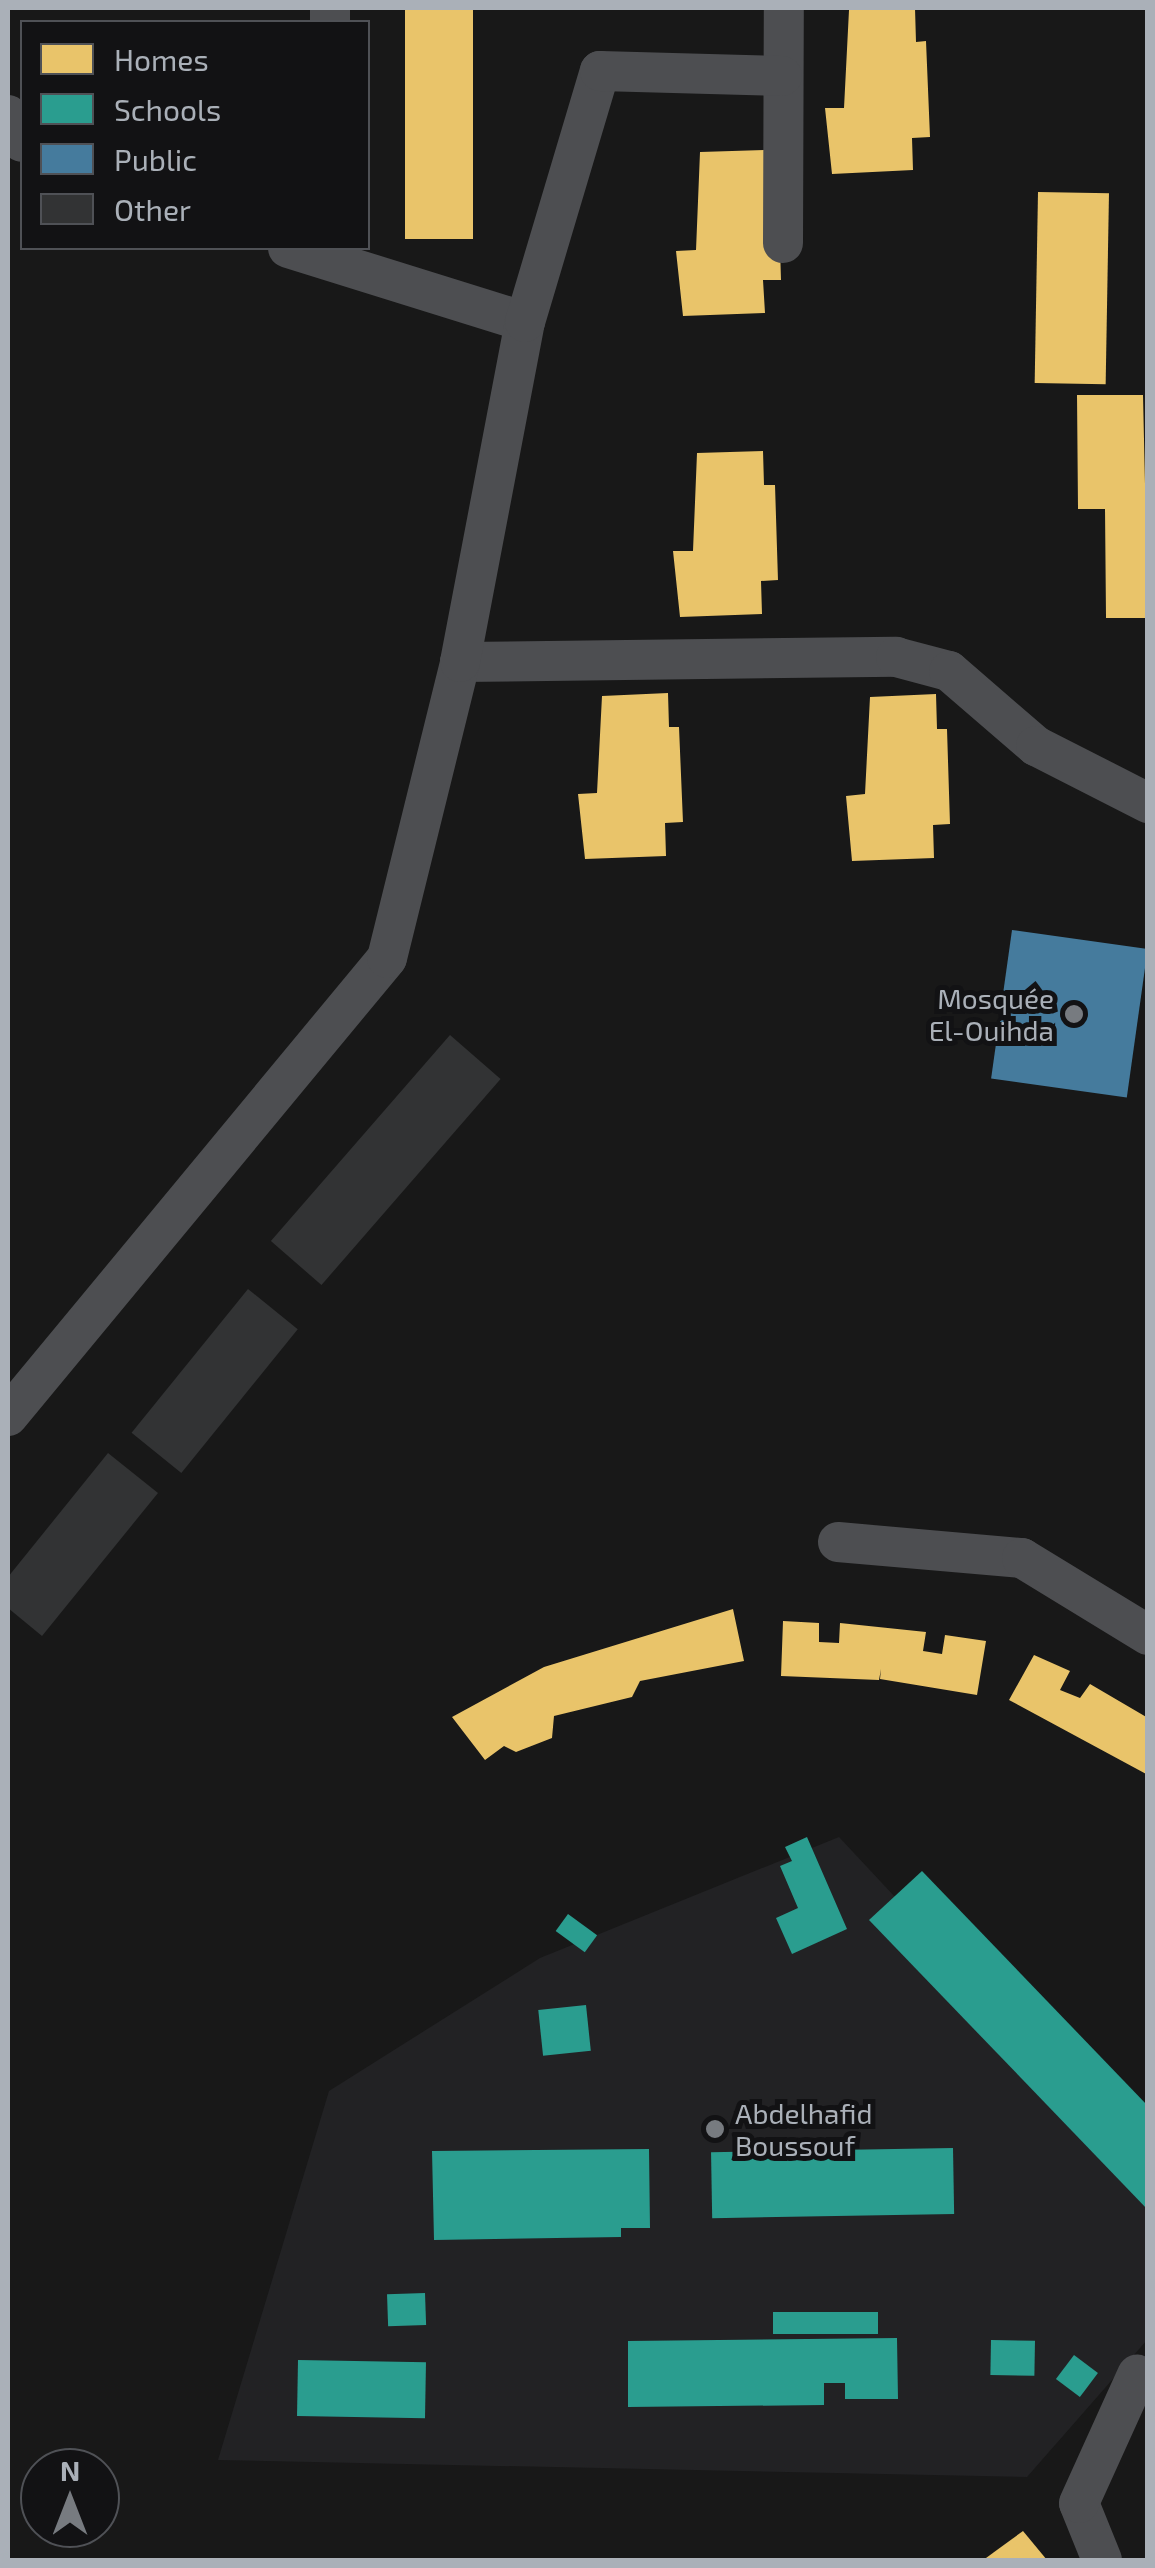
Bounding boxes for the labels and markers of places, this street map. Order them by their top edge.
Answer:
place label: Mosquée El-Ouihda [929,981,1054,1047]
marker: Mosquée El-Ouihda [1063,1003,1085,1025]
place label: Abdelhafid Boussouf [735,2096,872,2162]
marker: Abdelhafid Boussouf [704,2118,726,2140]

